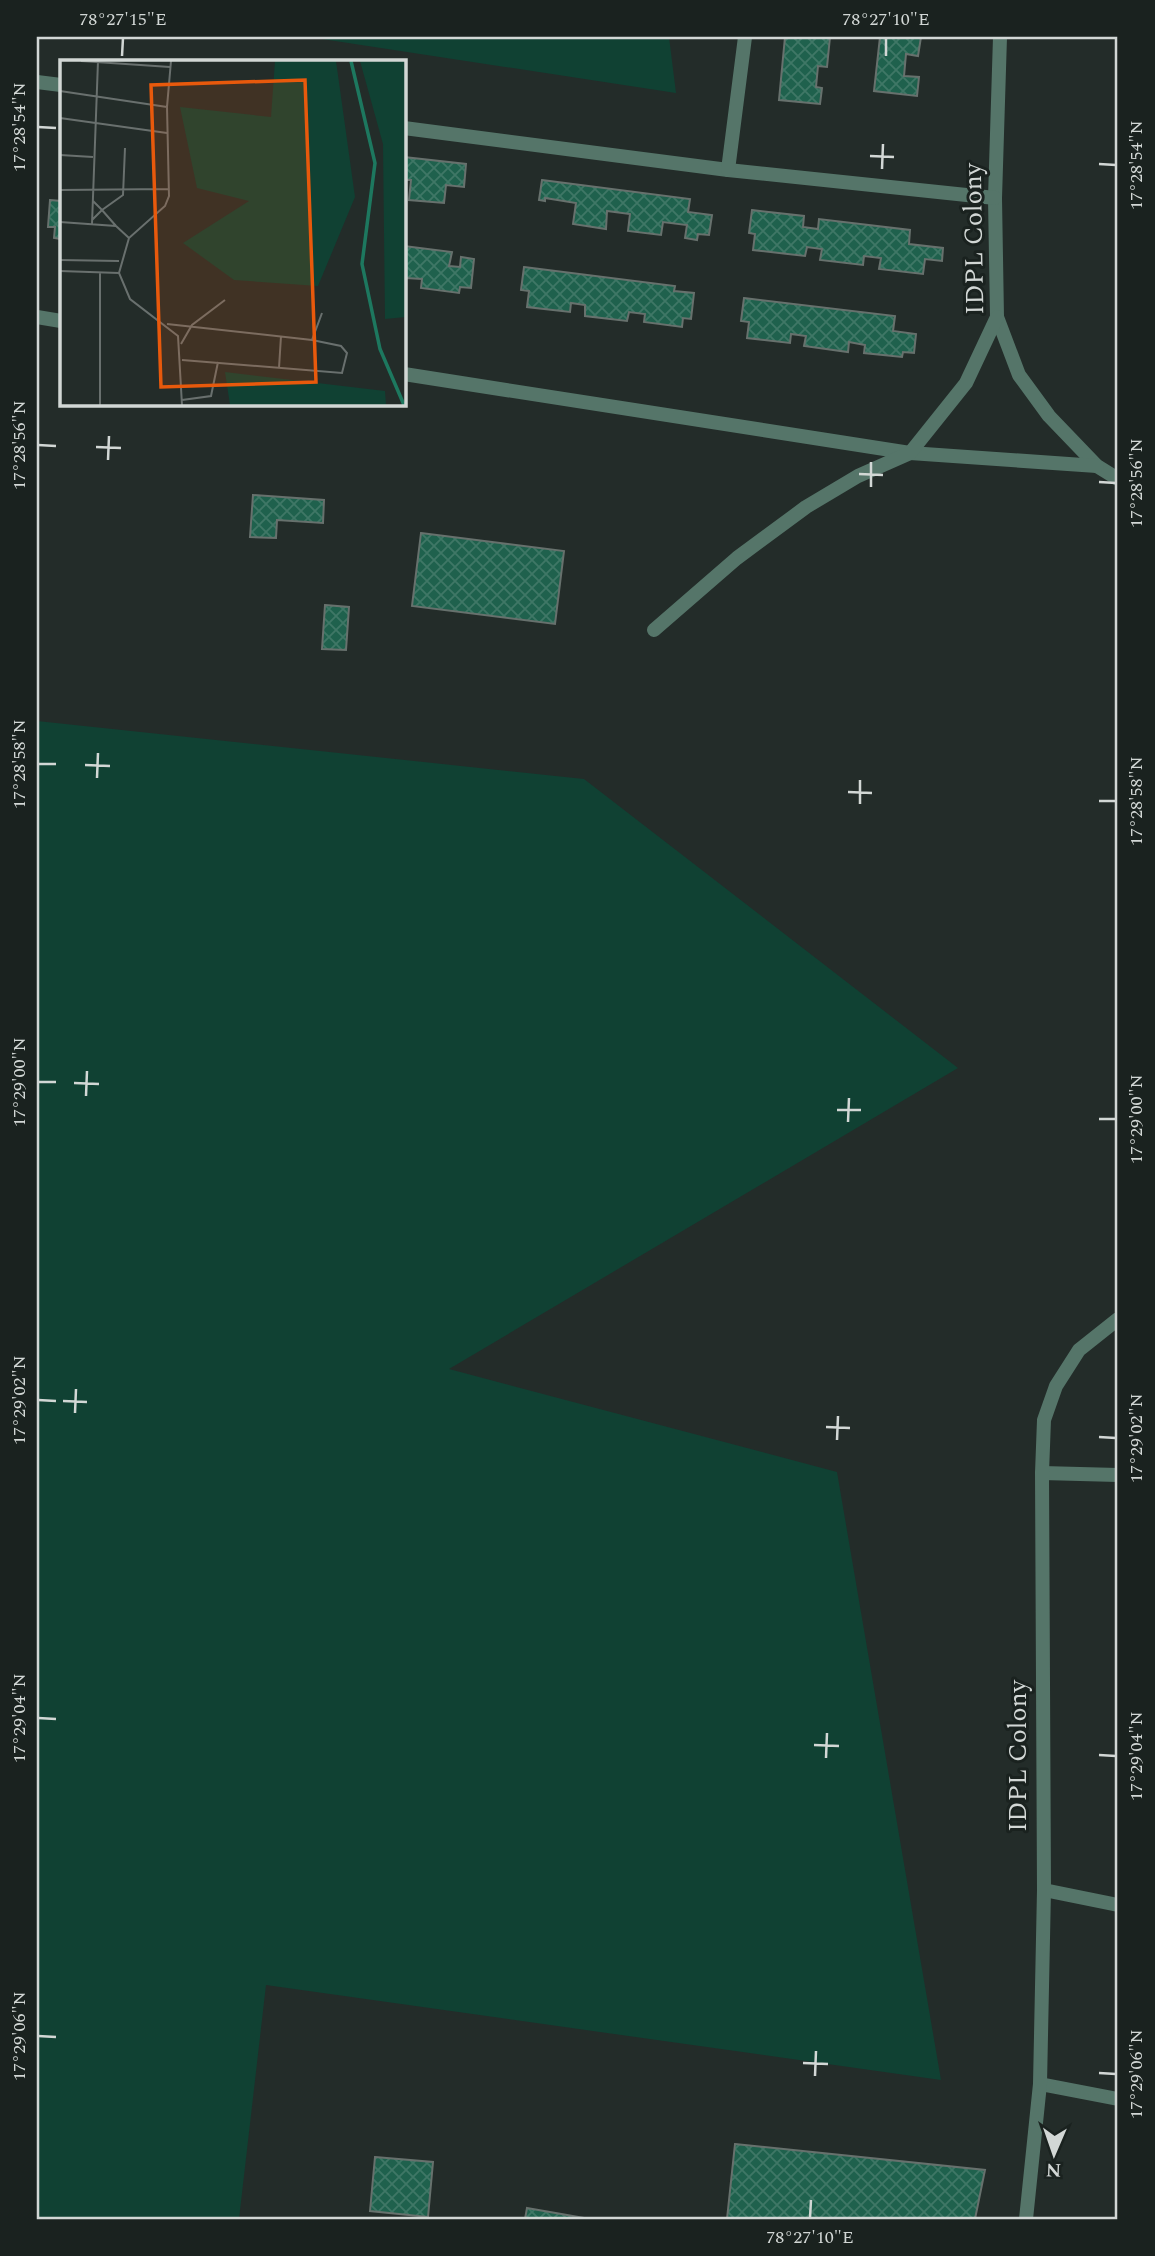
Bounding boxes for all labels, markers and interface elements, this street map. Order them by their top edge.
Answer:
text: 78°27'15"E [79,6,167,33]
text: 78°27'10"E [842,6,930,33]
inset map [60,60,406,406]
text: 17°28'54"N [6,82,33,172]
text: 17°28'54"N [1123,120,1150,210]
street label: IDPL Colony [953,161,995,315]
text: 17°28'56"N [6,400,33,490]
text: 17°28'56"N [1123,438,1150,528]
text: 17°28'58"N [6,719,33,809]
text: 17°28'58"N [1123,756,1150,846]
text: 17°29'00"N [6,1037,33,1127]
text: 17°29'00"N [1123,1074,1150,1164]
text: 17°29'02"N [6,1355,33,1445]
text: 17°29'02"N [1123,1393,1150,1483]
text: 17°29'04"N [6,1673,33,1763]
street label: IDPL Colony [998,1679,1038,1832]
text: 17°29'04"N [1123,1711,1150,1801]
text: 17°29'06"N [6,1991,33,2081]
text: 17°29'06"N [1123,2029,1150,2119]
north arrow [1018,2120,1088,2190]
text: N [1045,2155,1062,2184]
text: 78°27'10"E [766,2224,854,2251]

